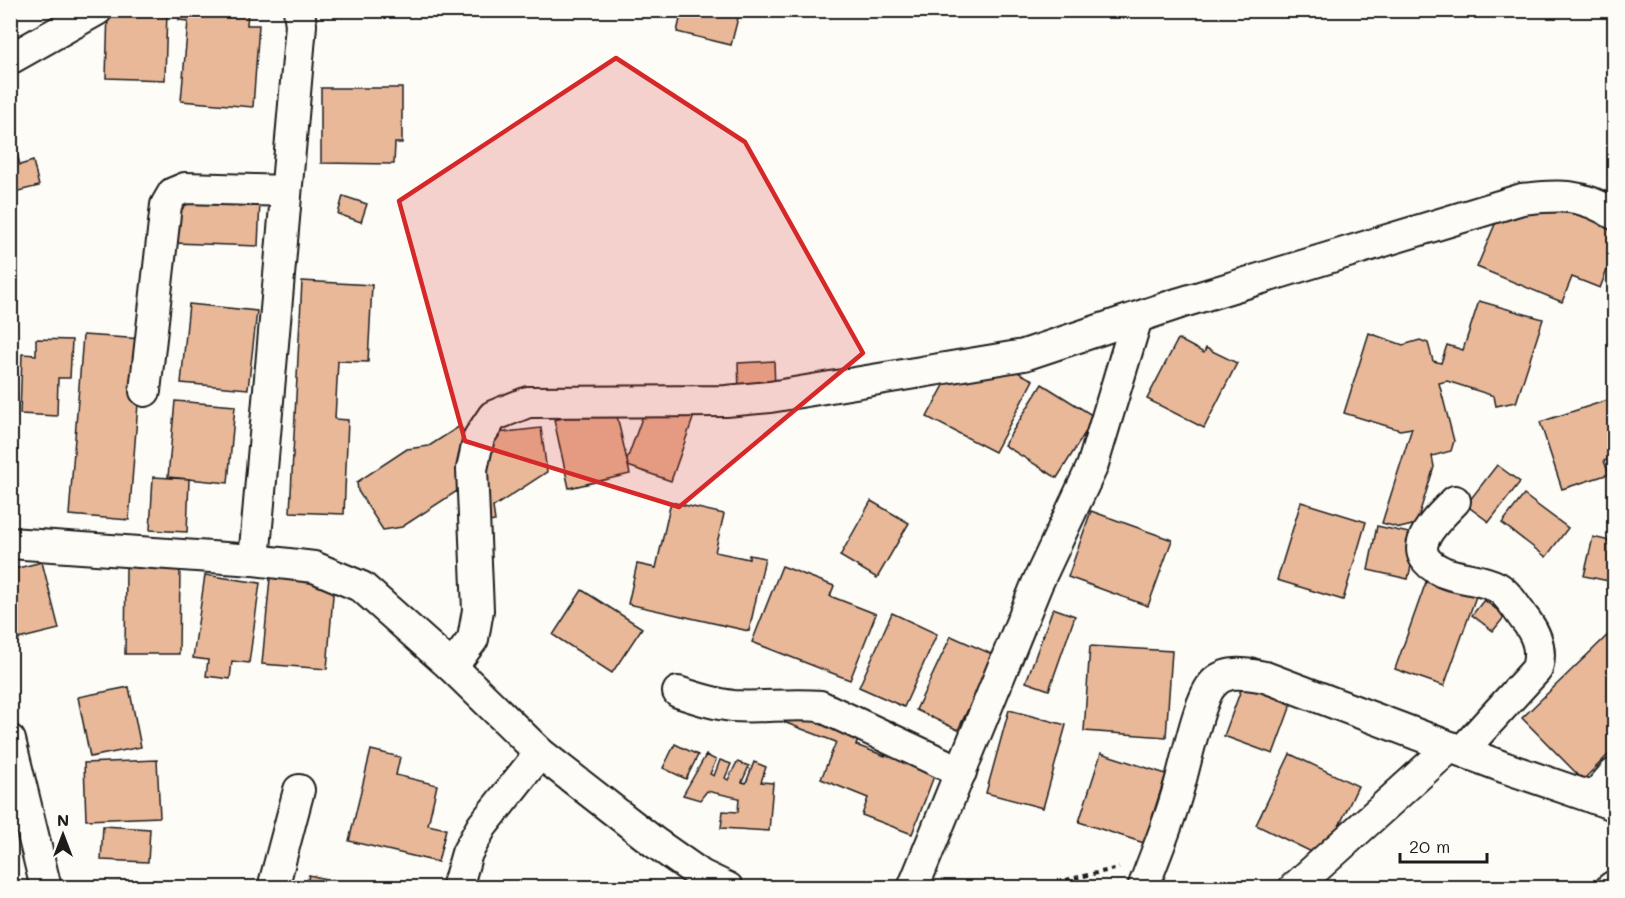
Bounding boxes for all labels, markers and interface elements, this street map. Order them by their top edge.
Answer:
north arrow [33,805,93,865]
text: N [57,809,69,830]
scale bar [1400,826,1487,864]
text: 20 m [1409,834,1450,858]

